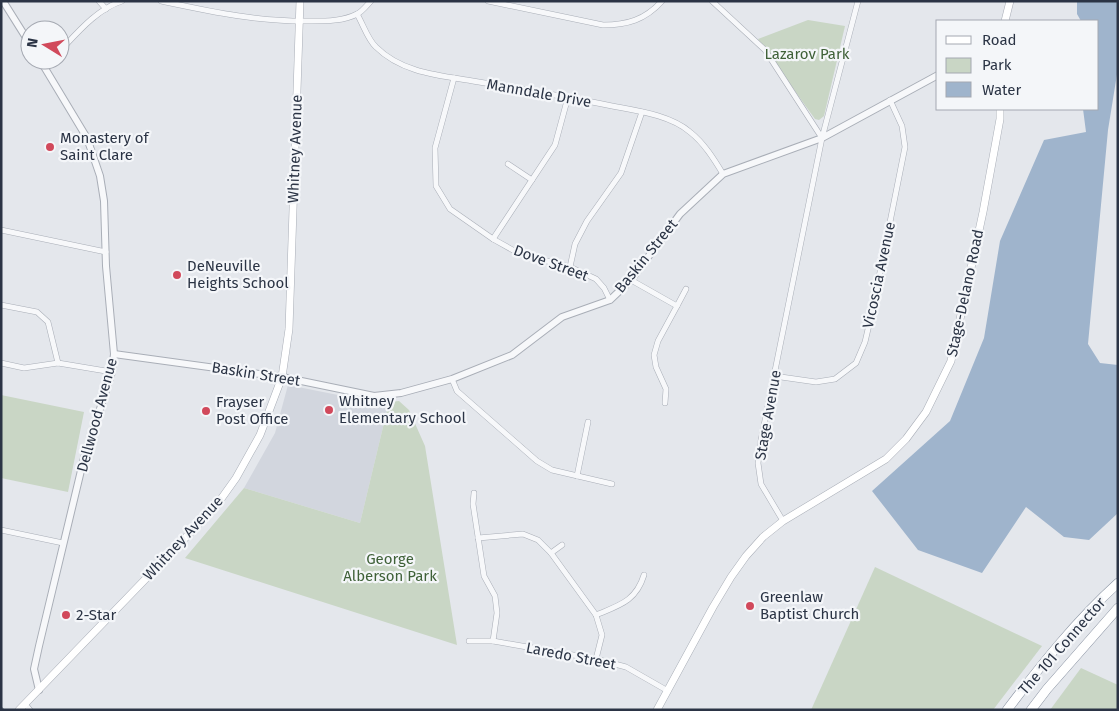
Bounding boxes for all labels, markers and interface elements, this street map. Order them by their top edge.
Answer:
north arrow [20,20,70,70]
legend [936,20,1099,110]
text: Road [982,31,1017,49]
text: N [24,37,42,49]
park label: Lazarov Park [765,45,850,63]
text: Park [982,56,1012,74]
street label: Manndale Drive [485,75,593,111]
text: Water [982,81,1021,99]
street label: Whitney Avenue [284,94,306,204]
place label: Monastery of Saint Clare [60,129,150,164]
marker: Monastery of Saint Clare [44,141,56,153]
street label: Baskin Street [611,215,682,296]
street label: Vicoscia Avenue [859,220,899,330]
street label: Stage-Delano Road [943,228,987,358]
street label: Dove Street [511,241,592,285]
place label: DeNeuville Heights School [187,257,289,292]
marker: DeNeuville Heights School [171,269,183,281]
street label: Dellwood Avenue [73,356,121,474]
street label: Baskin Street [210,358,302,390]
street label: Stage Avenue [751,369,785,461]
place label: Whitney Elementary School [339,392,467,427]
place label: Frayser Post Office [216,393,289,428]
marker: Whitney Elementary School [323,404,335,416]
marker: Frayser Post Office [200,405,212,417]
street label: Whitney Avenue [139,492,227,584]
park label: George Alberson Park [343,550,437,585]
place label: Greenlaw Baptist Church [760,588,859,623]
street label: The 101 Connector [1015,593,1109,698]
marker: Greenlaw Baptist Church [744,600,756,612]
place label: 2-Star [76,606,117,624]
marker: 2-Star [60,609,72,621]
street label: Laredo Street [524,638,618,674]

